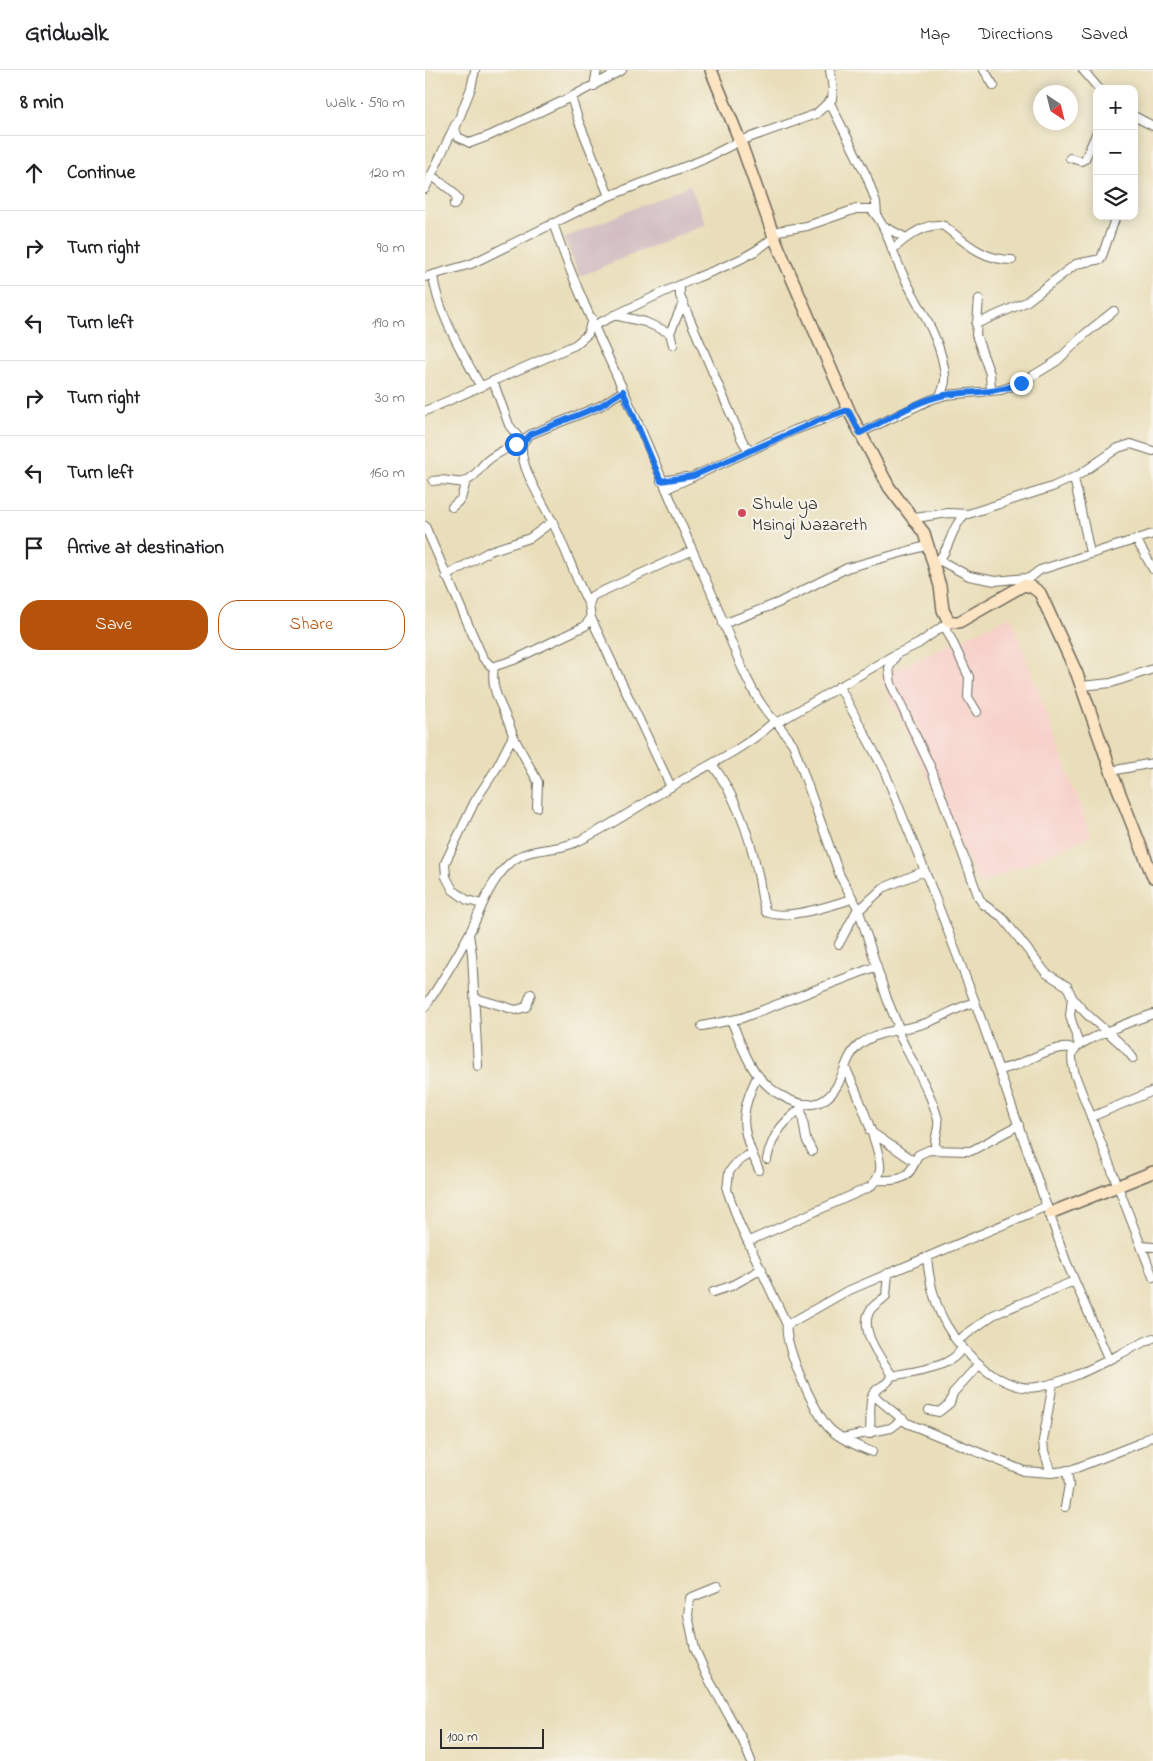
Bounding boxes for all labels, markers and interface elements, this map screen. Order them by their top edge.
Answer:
text: Gridwalk [25,17,109,52]
text: Map [920,22,950,48]
text: Directions [978,22,1053,48]
text: Saved [1081,22,1128,48]
north arrow [1033,85,1078,130]
map controls [1093,85,1138,220]
button: + [1093,85,1138,130]
text: 8 min [20,88,64,118]
text: Walk · 590 m [326,91,405,115]
button: − [1093,130,1138,175]
icon: ahead [20,159,48,187]
text: Continue [67,160,135,187]
text: 120 m [369,161,405,185]
button: layers [1093,175,1138,220]
icon: right [20,234,48,262]
text: Turn right [67,235,140,262]
text: 90 m [377,236,405,260]
icon: left [20,309,48,337]
text: Turn left [67,310,134,337]
text: 190 m [372,311,405,335]
route end [1010,372,1033,395]
icon: right [20,384,48,412]
text: Turn right [67,385,140,412]
text: 30 m [375,386,405,410]
route start [505,433,528,456]
icon: left [20,459,48,487]
text: Turn left [67,460,134,487]
text: 160 m [370,461,405,485]
place label: Shule ya Msingi Nazareth [752,492,867,540]
marker: Shule ya Msingi Nazareth [736,507,748,519]
icon: arrive [20,534,48,562]
text: Arrive at destination [67,535,224,562]
button: Save [20,600,208,650]
button: Share [218,600,405,650]
scale bar [440,1726,544,1749]
text: 100 m [447,1727,478,1748]

